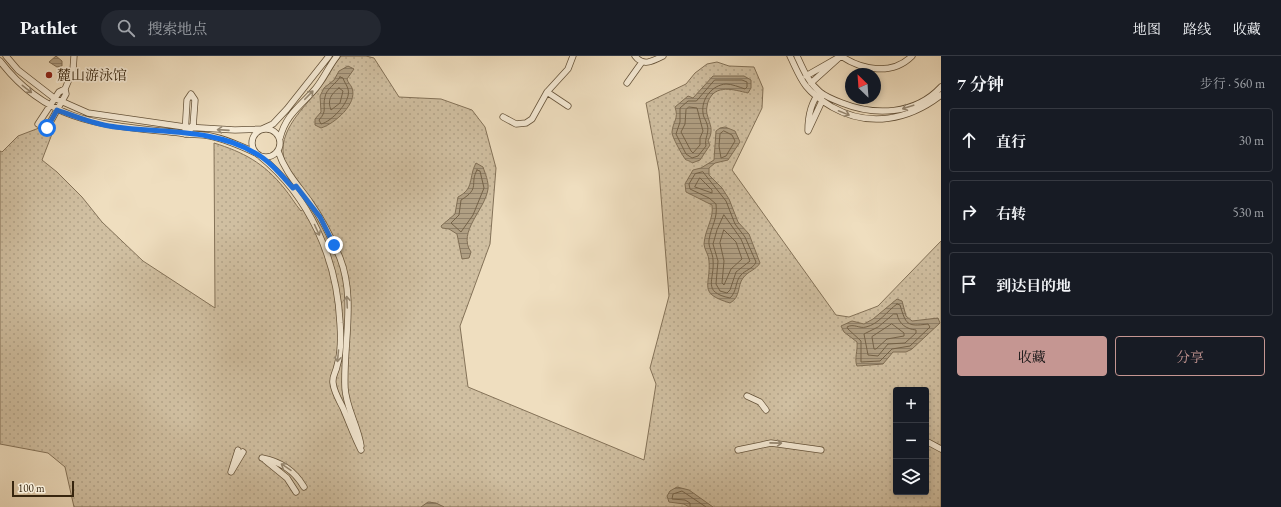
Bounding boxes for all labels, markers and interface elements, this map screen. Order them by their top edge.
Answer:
search box [101,10,381,46]
text: Pathlet [20,15,77,40]
icon: search [115,17,137,39]
text: 搜索地点 [147,19,207,38]
text: 地图 [1133,20,1161,38]
text: 路线 [1183,20,1211,38]
text: 收藏 [1233,20,1261,38]
place label: 麓山游泳馆 [57,66,127,84]
north arrow [845,68,881,104]
marker: 麓山游泳馆 [44,70,54,80]
text: 7 分钟 [957,73,1004,95]
text: 步行 · 560 m [1200,75,1265,92]
one-way arrow [21,85,32,93]
one-way arrow [304,90,314,100]
one-way arrow [902,104,915,111]
one-way arrow [838,109,850,117]
route start [38,119,56,137]
one-way arrow [217,126,230,133]
icon: ahead [958,129,980,151]
text: 直行 [996,132,1026,151]
text: 30 m [1239,132,1264,149]
icon: right [958,201,980,223]
text: 右转 [996,204,1026,223]
text: 530 m [1233,204,1264,221]
one-way arrow [314,224,321,236]
route end [325,236,343,254]
icon: arrive [958,273,980,295]
text: 到达目的地 [996,276,1071,295]
one-way arrow [343,296,351,309]
button: 收藏 [957,336,1107,376]
button: 分享 [1115,336,1265,376]
one-way arrow [334,349,342,362]
map controls [893,387,929,495]
button: + [893,387,929,423]
button: − [893,423,929,459]
one-way arrow [769,439,782,447]
button: layers [893,459,929,495]
one-way arrow [281,463,292,472]
scale bar [12,479,74,498]
text: 100 m [18,481,45,495]

